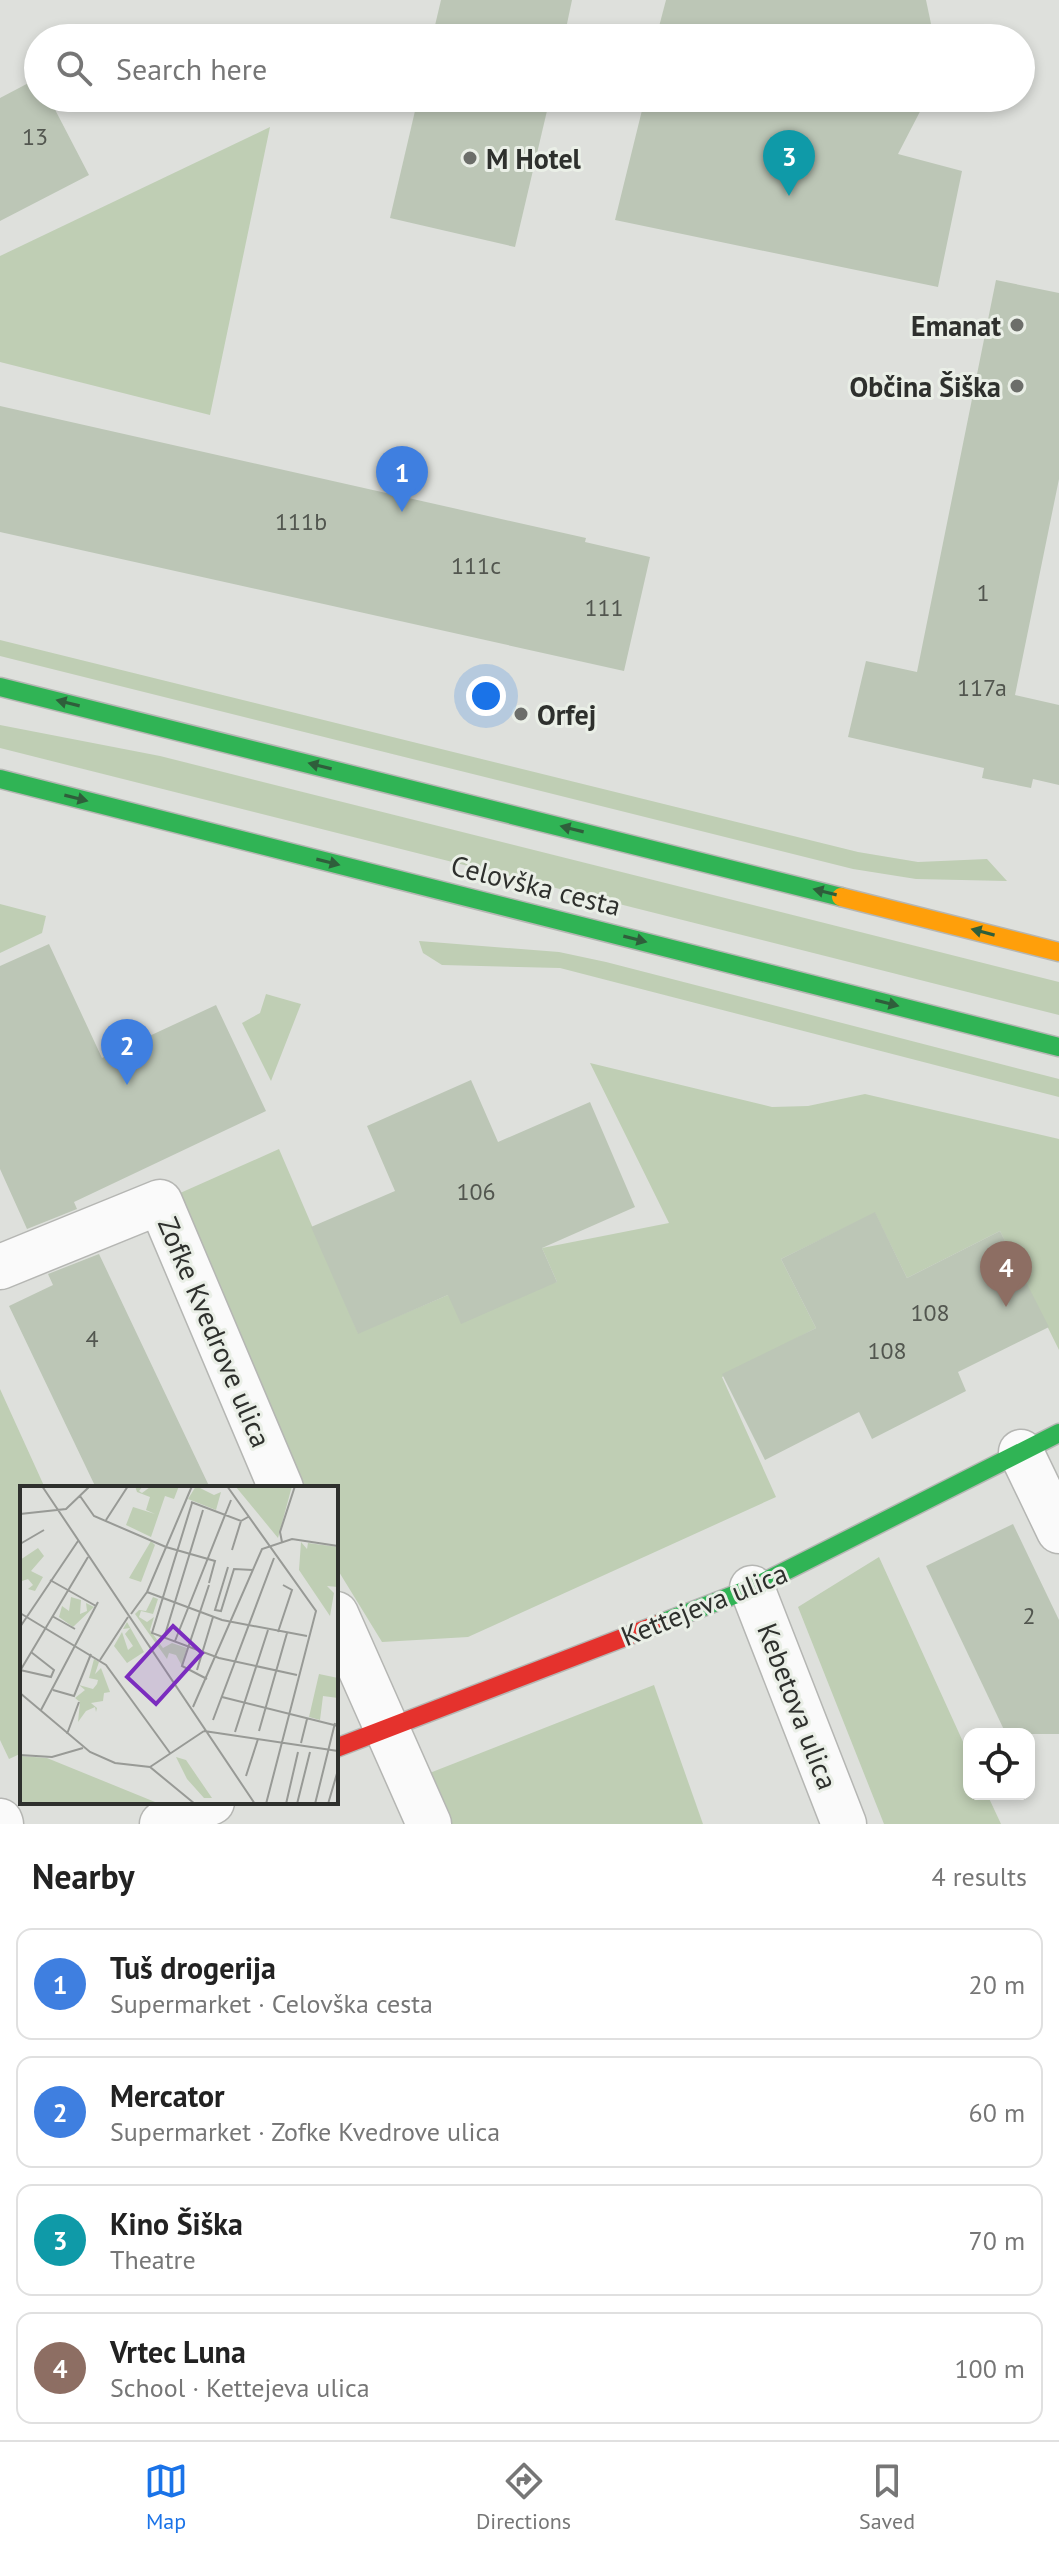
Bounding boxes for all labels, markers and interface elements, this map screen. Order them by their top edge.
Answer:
search box [24,24,1035,112]
icon: search [52,46,96,90]
text: Search here [116,49,267,88]
house number: 13 [22,121,48,152]
pin: 3 [763,130,815,196]
place label: M Hotel [486,140,582,177]
marker: M Hotel [461,149,479,167]
place label: Emanat [911,307,1001,344]
marker: Emanat [1008,316,1026,334]
place label: Občina Šiška [850,368,1001,405]
marker: Občina Šiška [1008,377,1026,395]
pin: 1 [376,446,428,512]
house number: 111b [275,506,327,537]
house number: 111c [451,550,501,581]
house number: 1 [976,577,990,608]
house number: 111 [584,592,624,623]
house number: 117a [957,672,1007,703]
your location [466,676,506,716]
one-way arrow [55,696,80,709]
place label: Orfej [537,696,596,733]
marker: Orfej [512,705,530,723]
one-way arrow [308,759,333,771]
one-way arrow [63,793,88,805]
one-way arrow [560,822,585,834]
street label: Celovška cesta [447,846,625,924]
one-way arrow [315,856,340,869]
one-way arrow [812,885,837,897]
one-way arrow [971,926,996,938]
one-way arrow [623,933,648,945]
one-way arrow [875,997,900,1009]
pin: 2 [101,1019,153,1085]
house number: 106 [456,1176,496,1207]
street label: Zofke Kvedrove ulica [150,1211,280,1453]
pin: 4 [980,1241,1032,1307]
house number: 108 [910,1297,950,1328]
house number: 4 [85,1323,99,1354]
house number: 108 [867,1335,907,1366]
inset map [20,1486,338,1804]
street label: Kettejeva ulica [615,1554,793,1654]
house number: 2 [1022,1600,1036,1631]
street label: Kebetova ulica [749,1618,847,1794]
map controls [963,1728,1035,1800]
button: locate [963,1728,1035,1800]
text: Nearby [32,1854,134,1898]
text: 4 results [932,1860,1027,1893]
text: Tuš drogerija [110,1948,276,1987]
text: 1 [53,1968,67,2001]
text: 20 m [969,1968,1025,2001]
text: Supermarket · Celovška cesta [110,1987,433,2020]
text: Mercator [110,2076,225,2115]
text: 2 [53,2096,67,2129]
text: 60 m [969,2096,1025,2129]
text: Supermarket · Zofke Kvedrove ulica [110,2115,500,2148]
text: Kino Šiška [110,2204,243,2243]
text: 3 [53,2224,67,2257]
text: 70 m [969,2224,1025,2257]
text: Theatre [110,2243,196,2276]
text: Vrtec Luna [110,2332,246,2371]
text: 4 [53,2352,67,2385]
text: 100 m [954,2352,1025,2385]
text: School · Kettejeva ulica [110,2371,370,2404]
tab: Map [144,2459,188,2535]
tab: Directions [476,2459,571,2535]
tab: Saved [859,2459,915,2535]

